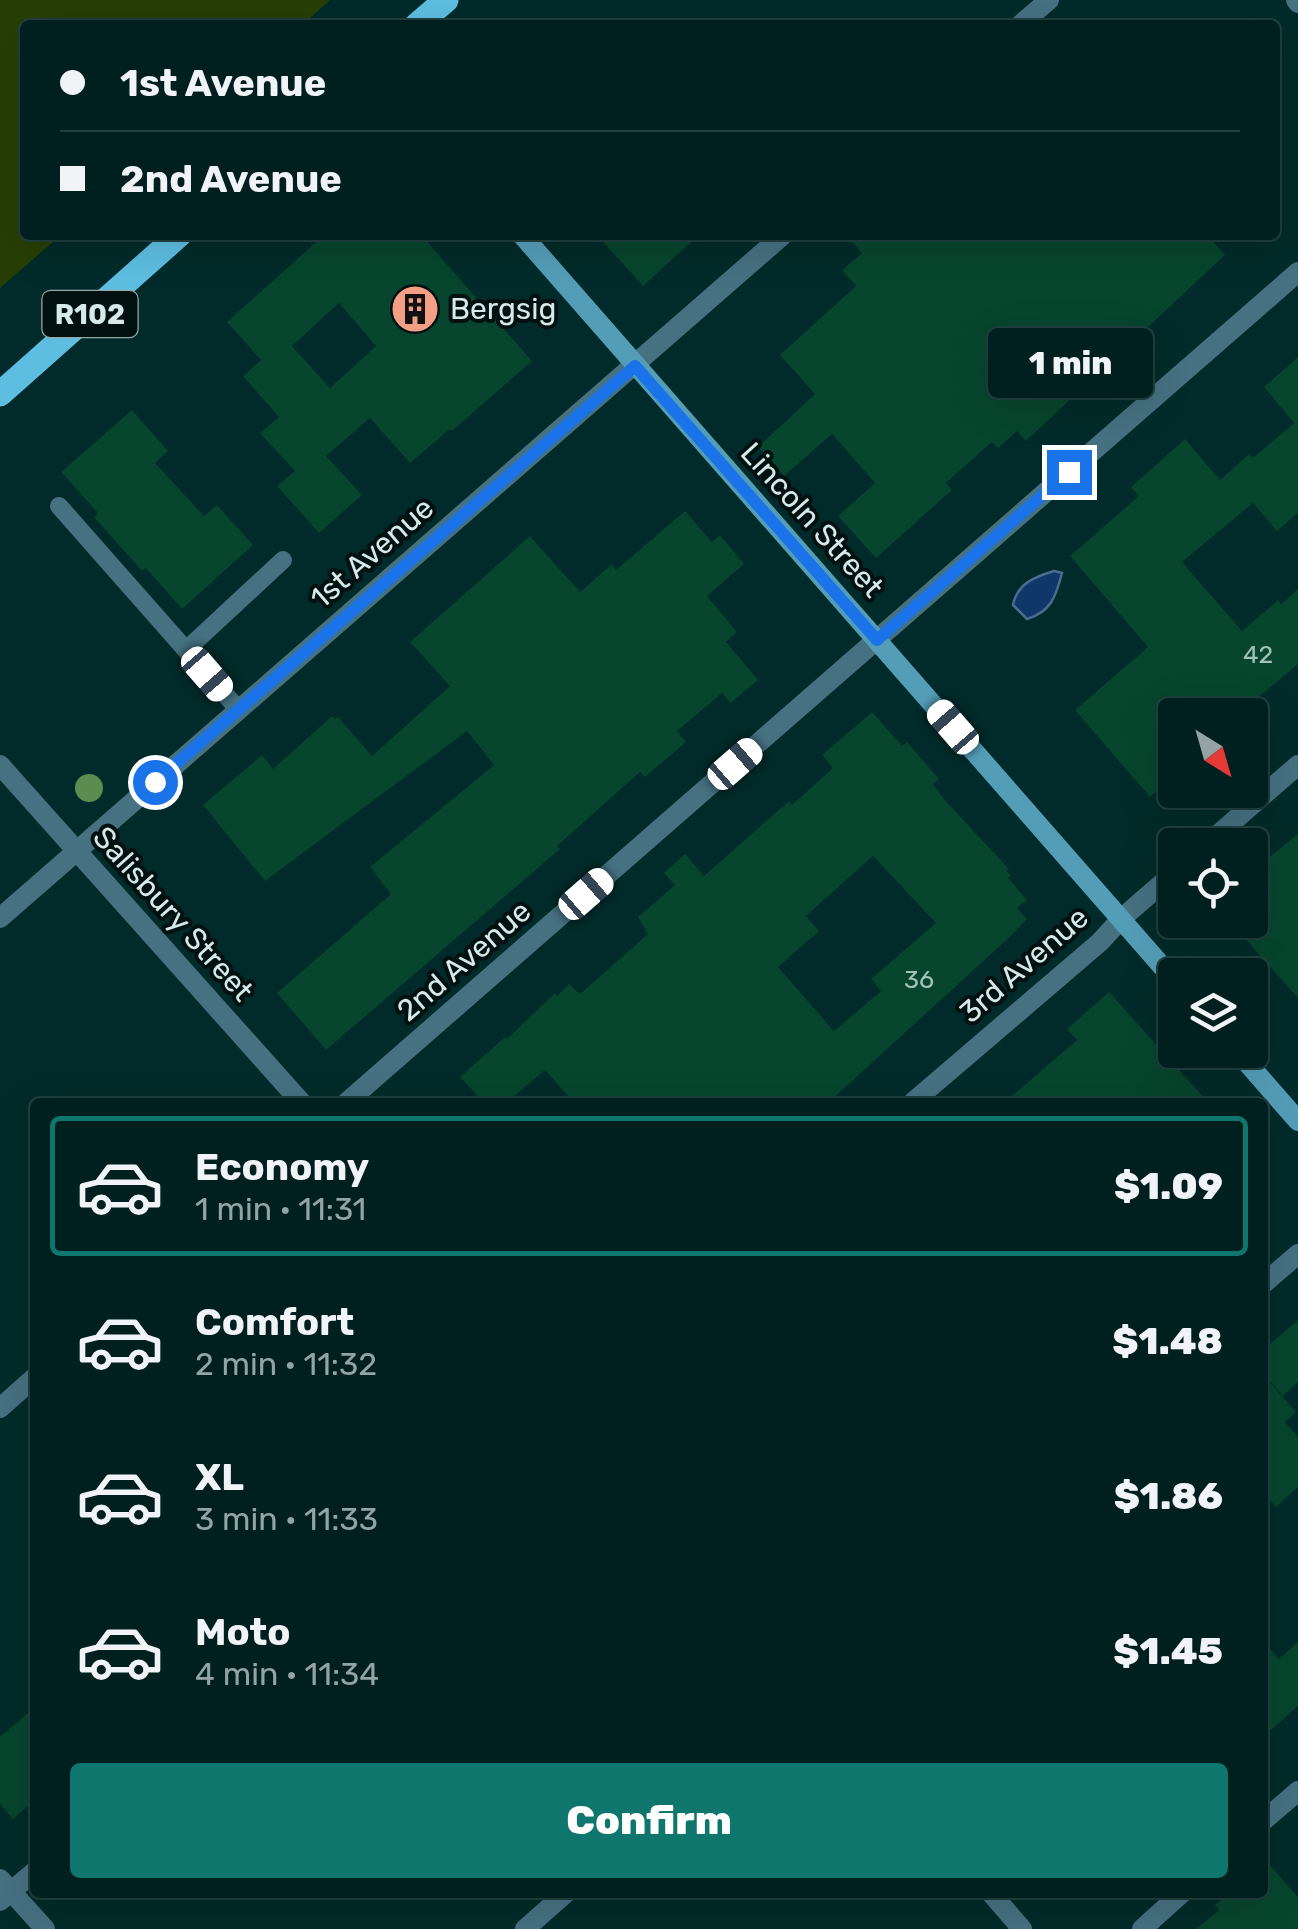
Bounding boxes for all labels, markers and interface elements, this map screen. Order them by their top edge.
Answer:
text: 1st Avenue [120,60,326,106]
text: 2nd Avenue [120,156,342,202]
building icon: Bergsig [389,283,441,335]
road number: R102 [42,291,138,337]
place label: Bergsig [450,291,556,327]
callout: 1 min [986,327,1152,397]
text: 1 min [1029,344,1112,382]
street label: Lincoln Street [733,435,891,605]
route end [1047,450,1092,495]
street label: 1st Avenue [303,490,441,616]
house number: 42 [1243,640,1273,669]
car [176,642,238,706]
car [922,695,984,759]
north arrow [1158,698,1268,808]
map controls [1158,698,1268,1068]
car [703,733,767,795]
route start [133,760,178,805]
street label: Salisbury Street [85,819,261,1009]
button: locate [1158,828,1268,938]
car [554,863,618,925]
street label: 2nd Avenue [390,893,538,1029]
street label: 3rd Avenue [952,899,1096,1031]
button: layers [1158,958,1268,1068]
house number: 36 [904,965,934,994]
icon: car [75,1141,165,1231]
text: Economy [195,1144,369,1190]
text: $1.09 [1114,1163,1223,1209]
text: 1 min · 11:31 [195,1190,366,1228]
icon: car [75,1296,165,1386]
text: Comfort [195,1299,354,1345]
text: $1.48 [1112,1318,1223,1364]
text: 2 min · 11:32 [195,1345,377,1383]
icon: car [75,1451,165,1541]
text: XL [195,1454,244,1500]
text: $1.86 [1114,1473,1223,1519]
text: 3 min · 11:33 [195,1500,378,1538]
icon: car [75,1606,165,1696]
text: Moto [195,1609,291,1655]
text: $1.45 [1113,1628,1223,1674]
text: 4 min · 11:34 [195,1655,379,1693]
button: Confirm [70,1763,1228,1878]

